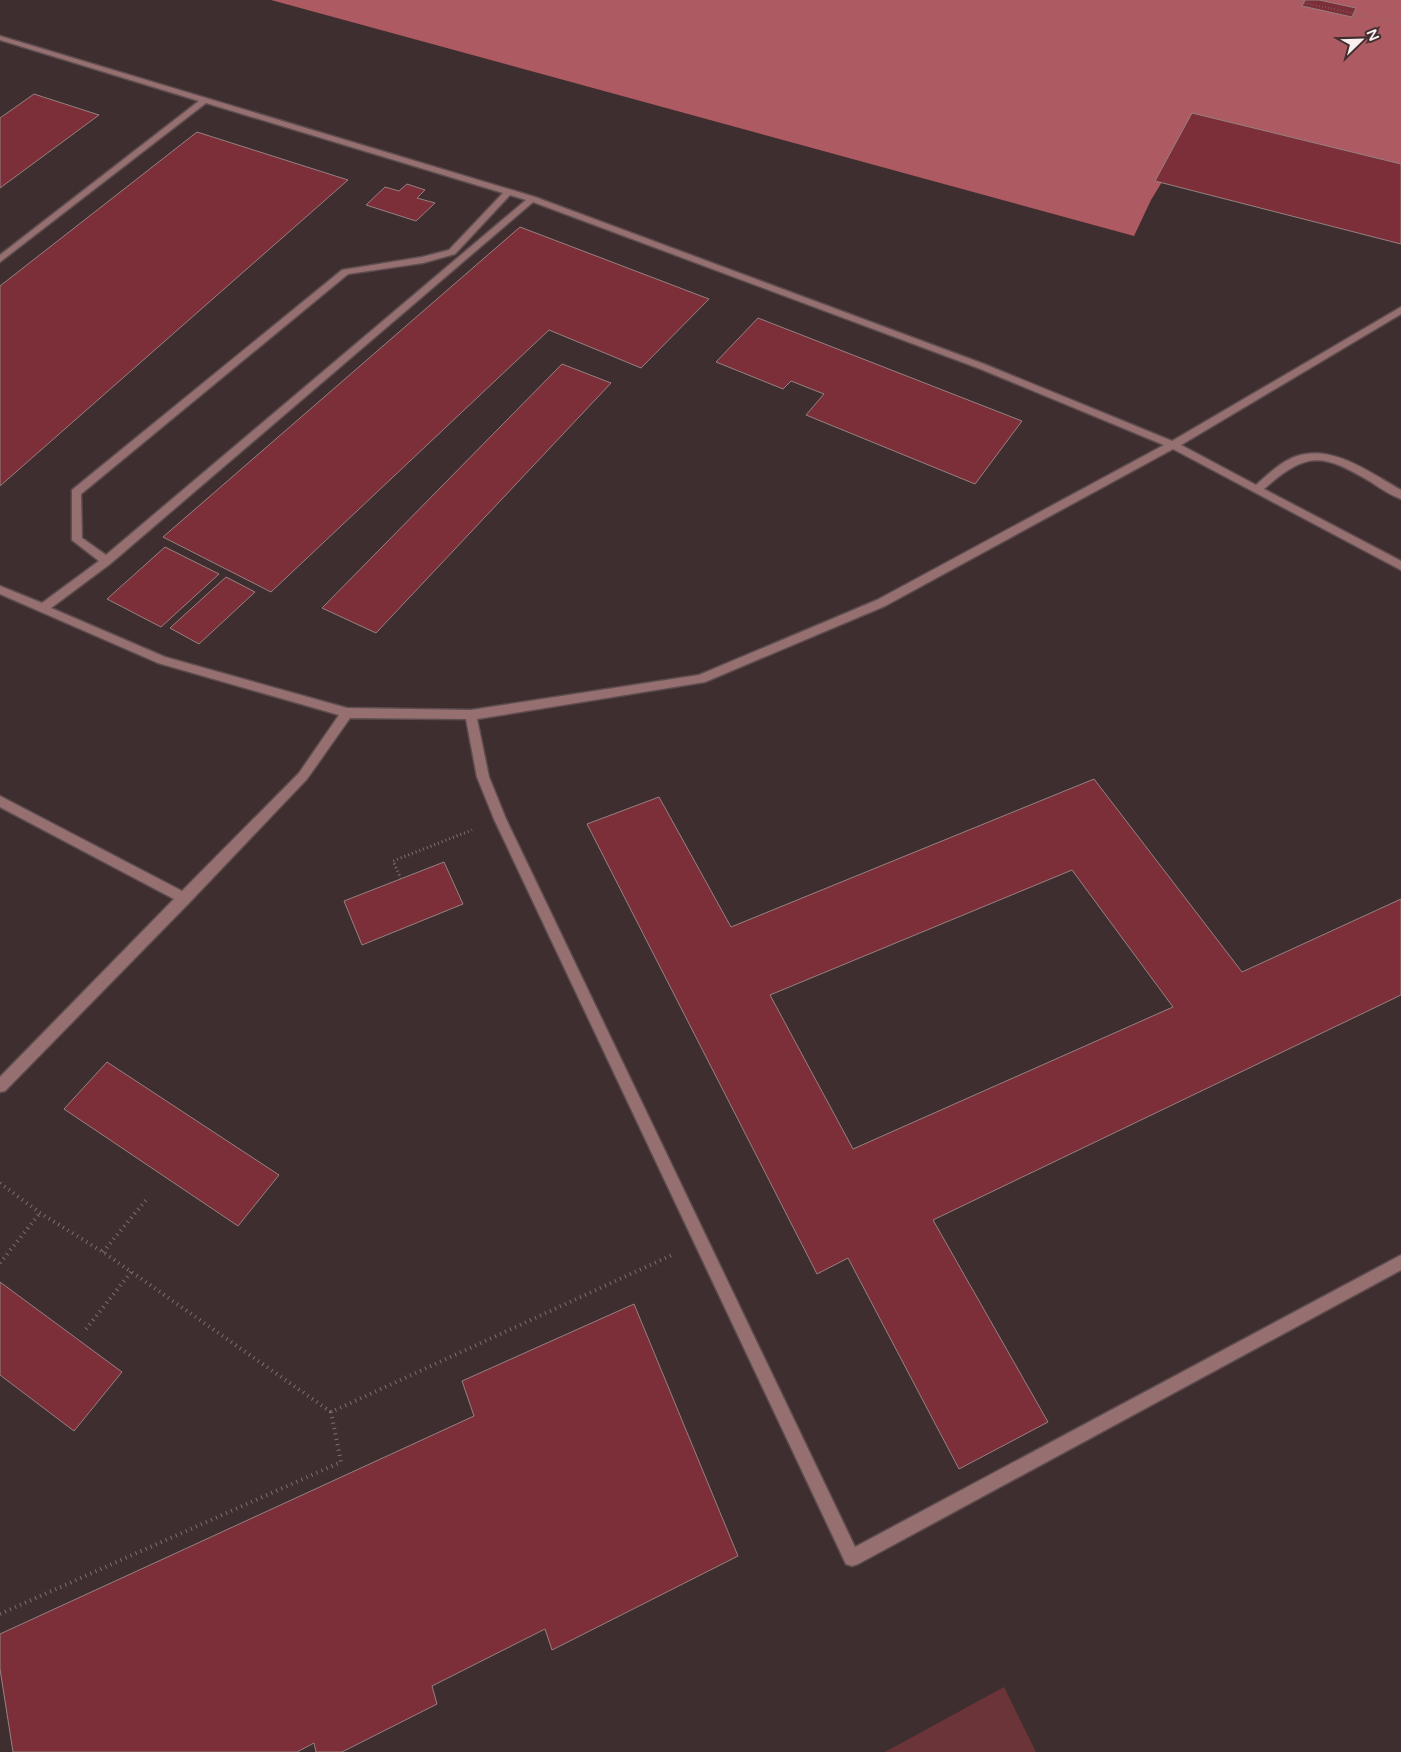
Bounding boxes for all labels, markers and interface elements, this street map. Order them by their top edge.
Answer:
north arrow [1336,15,1386,65]
text: N [1362,27,1383,44]

